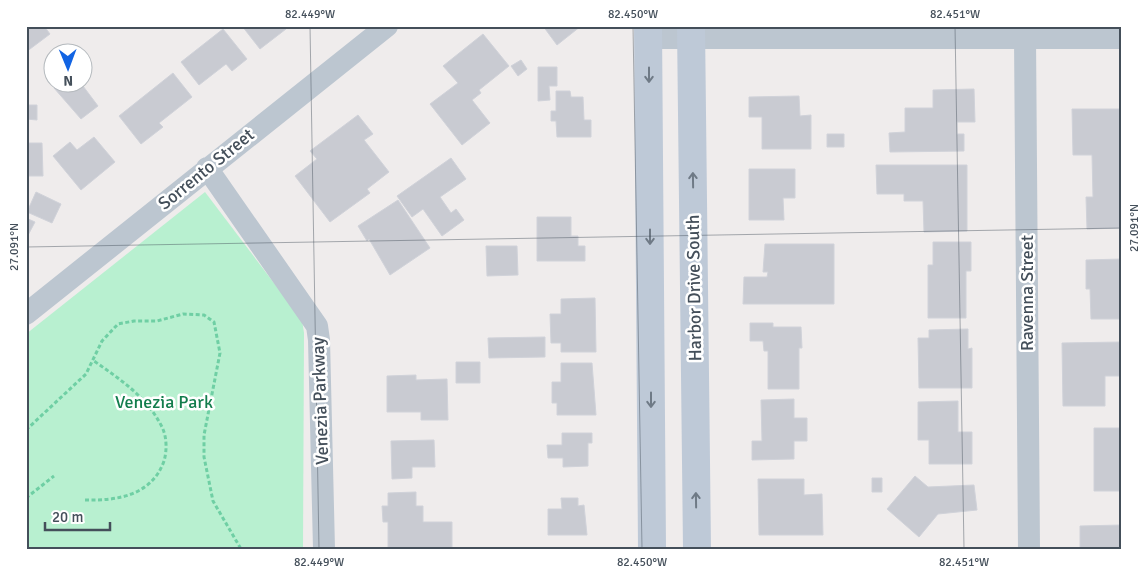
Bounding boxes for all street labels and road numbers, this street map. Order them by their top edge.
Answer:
street label: Sorrento Street [153,123,259,215]
street label: Harbor Drive South [682,214,706,362]
street label: Ravenna Street [1016,235,1038,351]
street label: Venezia Parkway [307,336,333,465]

